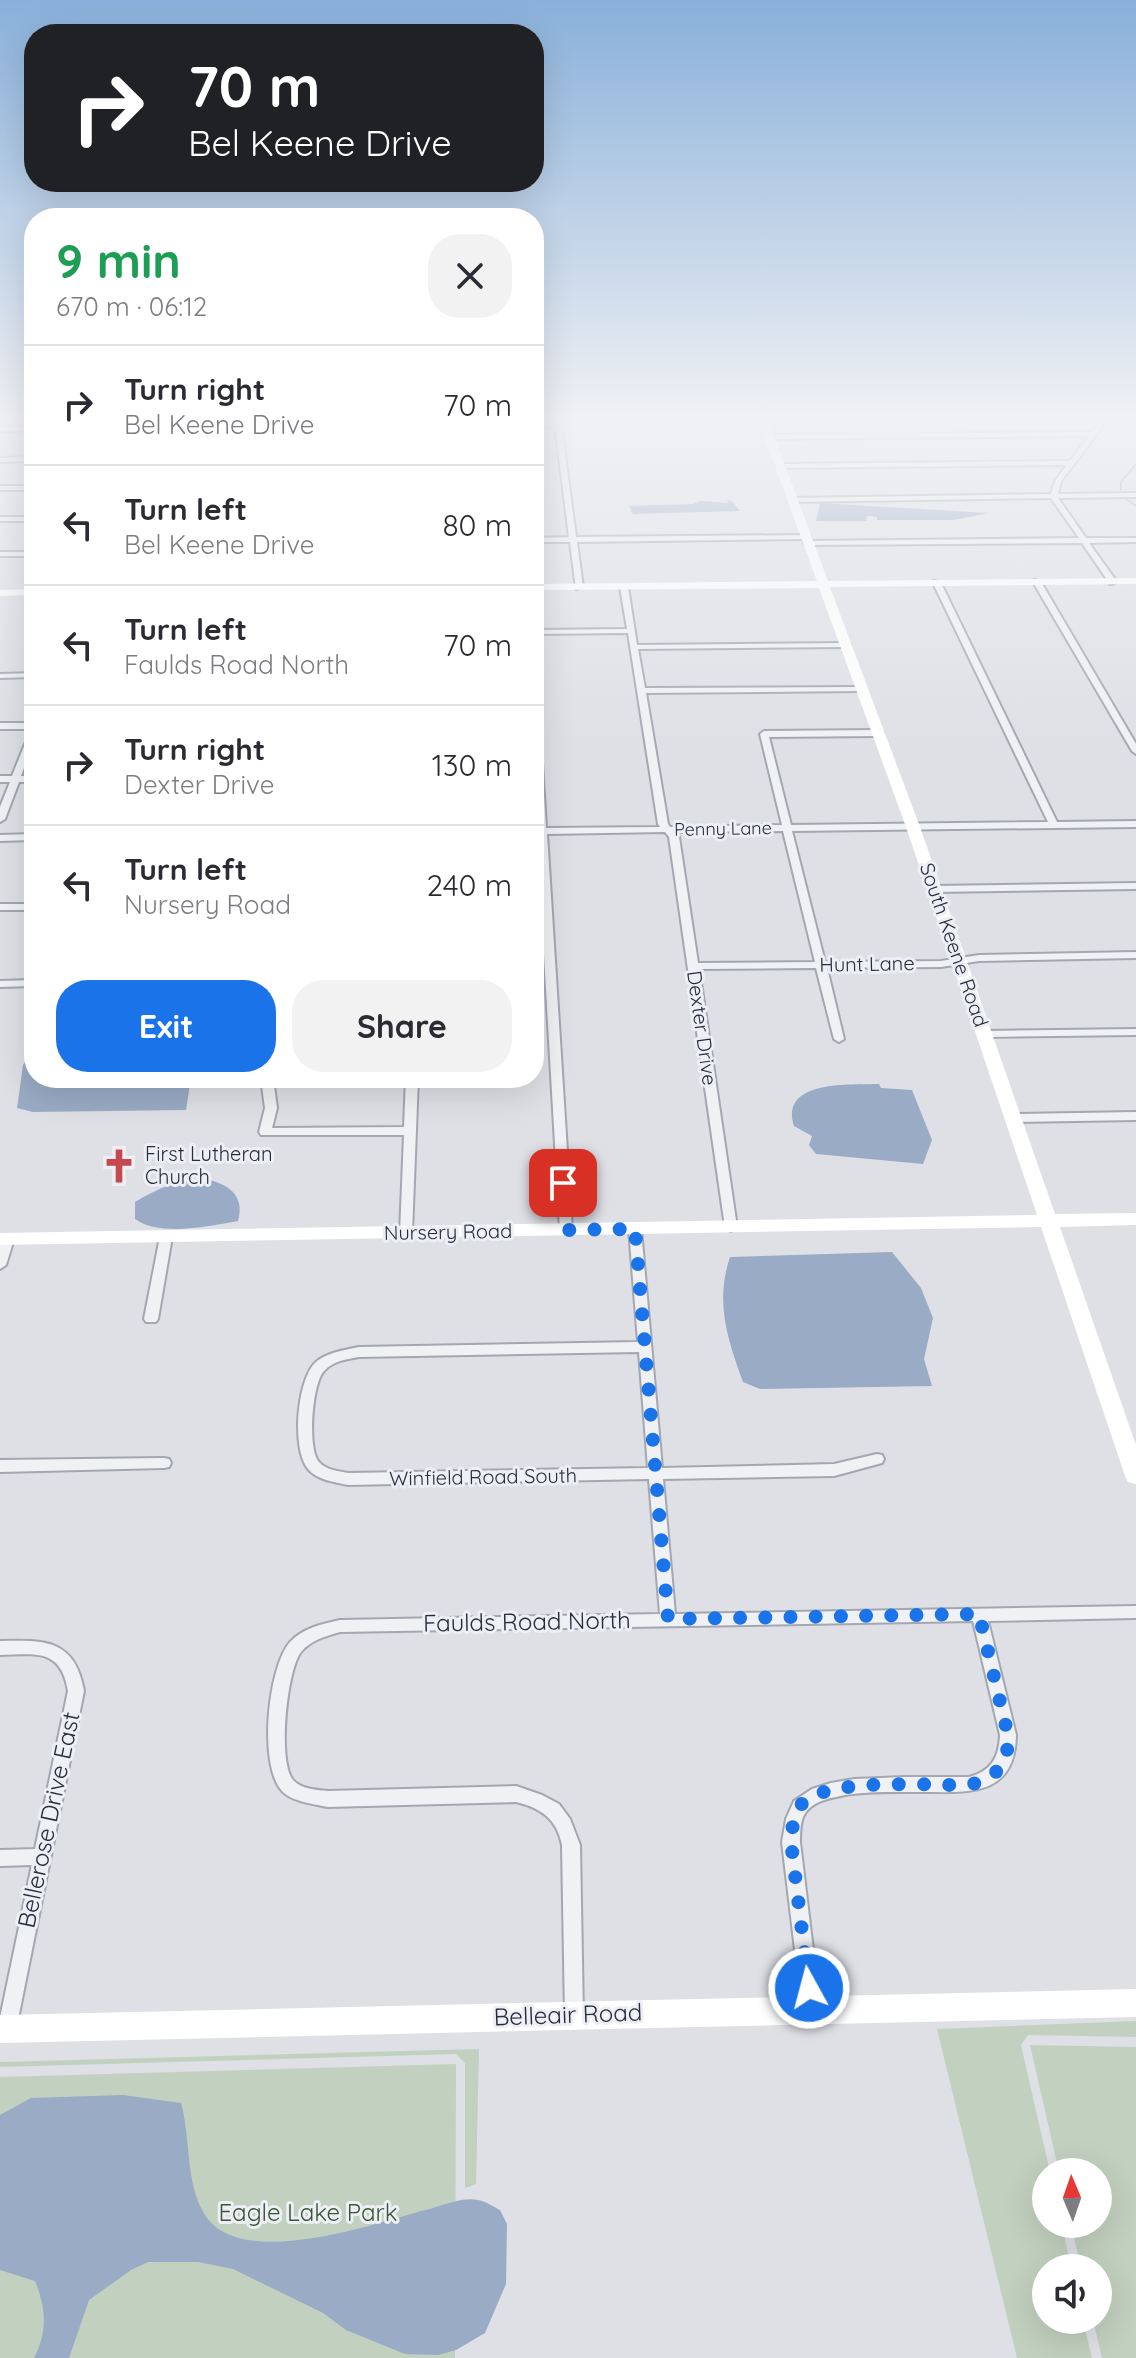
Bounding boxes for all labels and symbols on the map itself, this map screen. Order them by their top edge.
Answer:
street label: Penny Lane [674,816,772,841]
street label: South Keene Road [915,859,994,1030]
street label: Hunt Lane [819,950,915,977]
street label: Dexter Drive [682,969,723,1087]
place label: First Lutheran Church [145,1141,273,1189]
church icon: First Lutheran Church [100,1147,138,1185]
pin [529,1149,597,1217]
street label: Nursery Road [384,1218,512,1245]
street label: Winfield Road South [389,1462,577,1491]
street label: Faulds Road North [423,1604,631,1638]
street label: Bellerose Drive East [10,1709,86,1930]
position arrow [767,1946,851,2030]
street label: Belleair Road [493,1996,643,2032]
north arrow [1032,2158,1112,2238]
park label: Eagle Lake Park [218,2197,398,2227]

